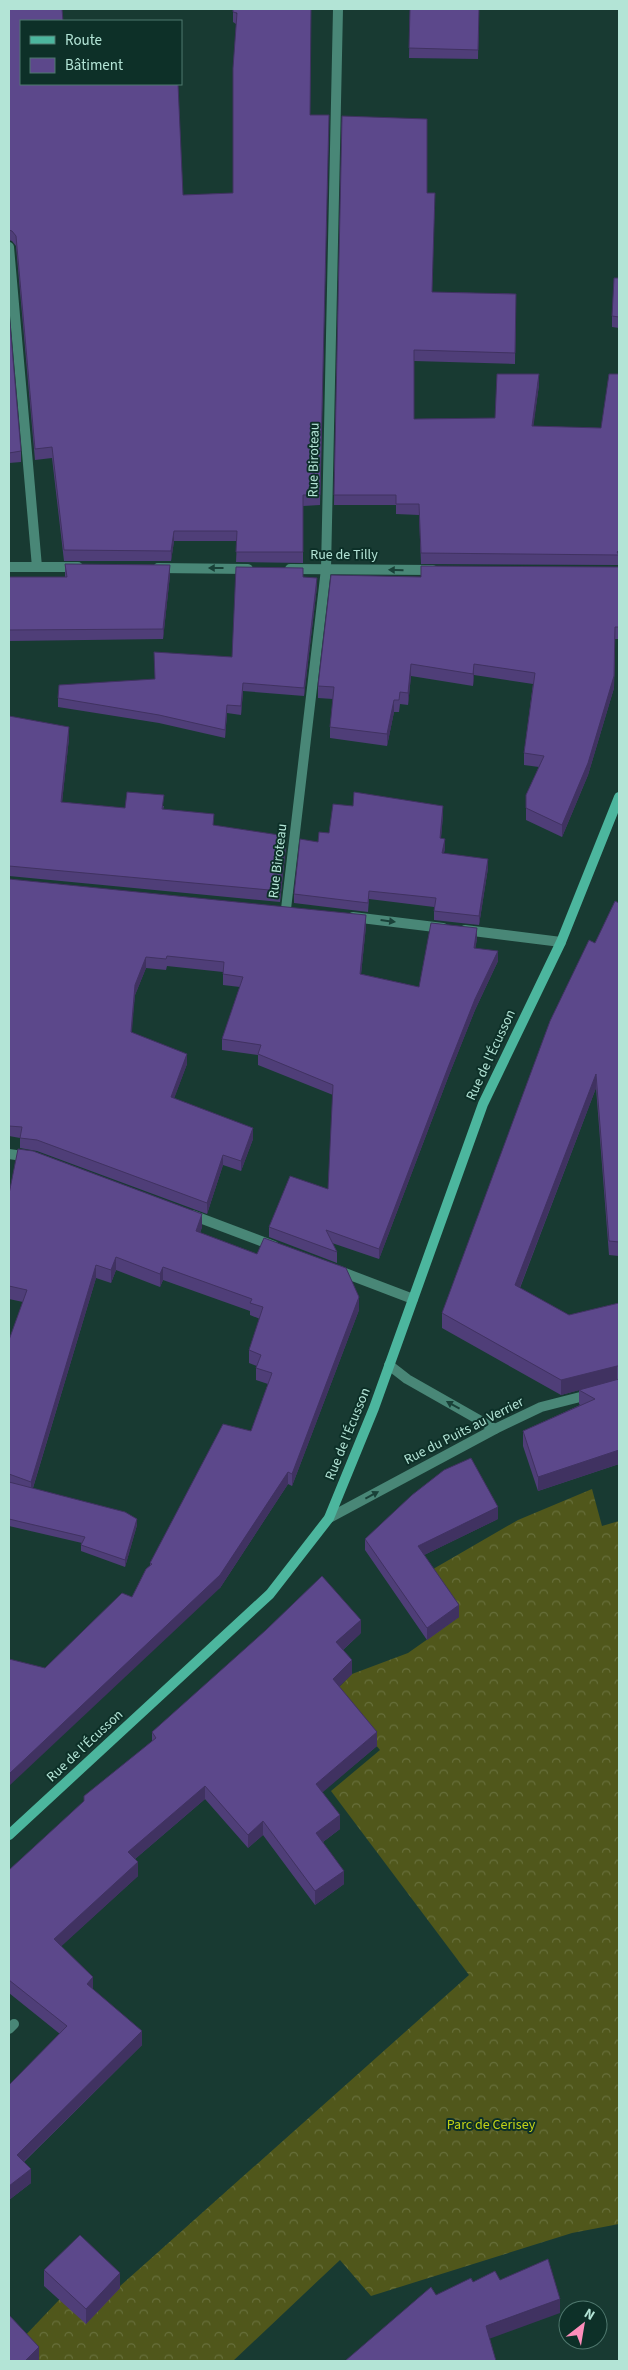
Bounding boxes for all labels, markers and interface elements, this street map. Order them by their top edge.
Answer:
legend [20,20,182,85]
text: Route [65,30,102,51]
text: Bâtiment [65,55,123,76]
street label: Rue Biroteau [303,422,325,498]
street label: Rue de Tilly [310,545,378,565]
one-way arrow [207,564,223,572]
one-way arrow [387,566,403,574]
street label: Rue Biroteau [264,823,292,899]
one-way arrow [380,917,396,925]
street label: Rue de l'Écusson [461,1006,521,1104]
street label: Rue de l'Écusson [320,1385,376,1483]
street label: Rue du Puits au Verrier [401,1392,528,1470]
one-way arrow [445,1401,460,1409]
one-way arrow [365,1491,379,1499]
street label: Rue de l'Écusson [42,1705,128,1787]
park label: Parc de Cerisey [447,2115,536,2135]
north arrow [558,2300,608,2350]
text: N [580,2304,598,2326]

